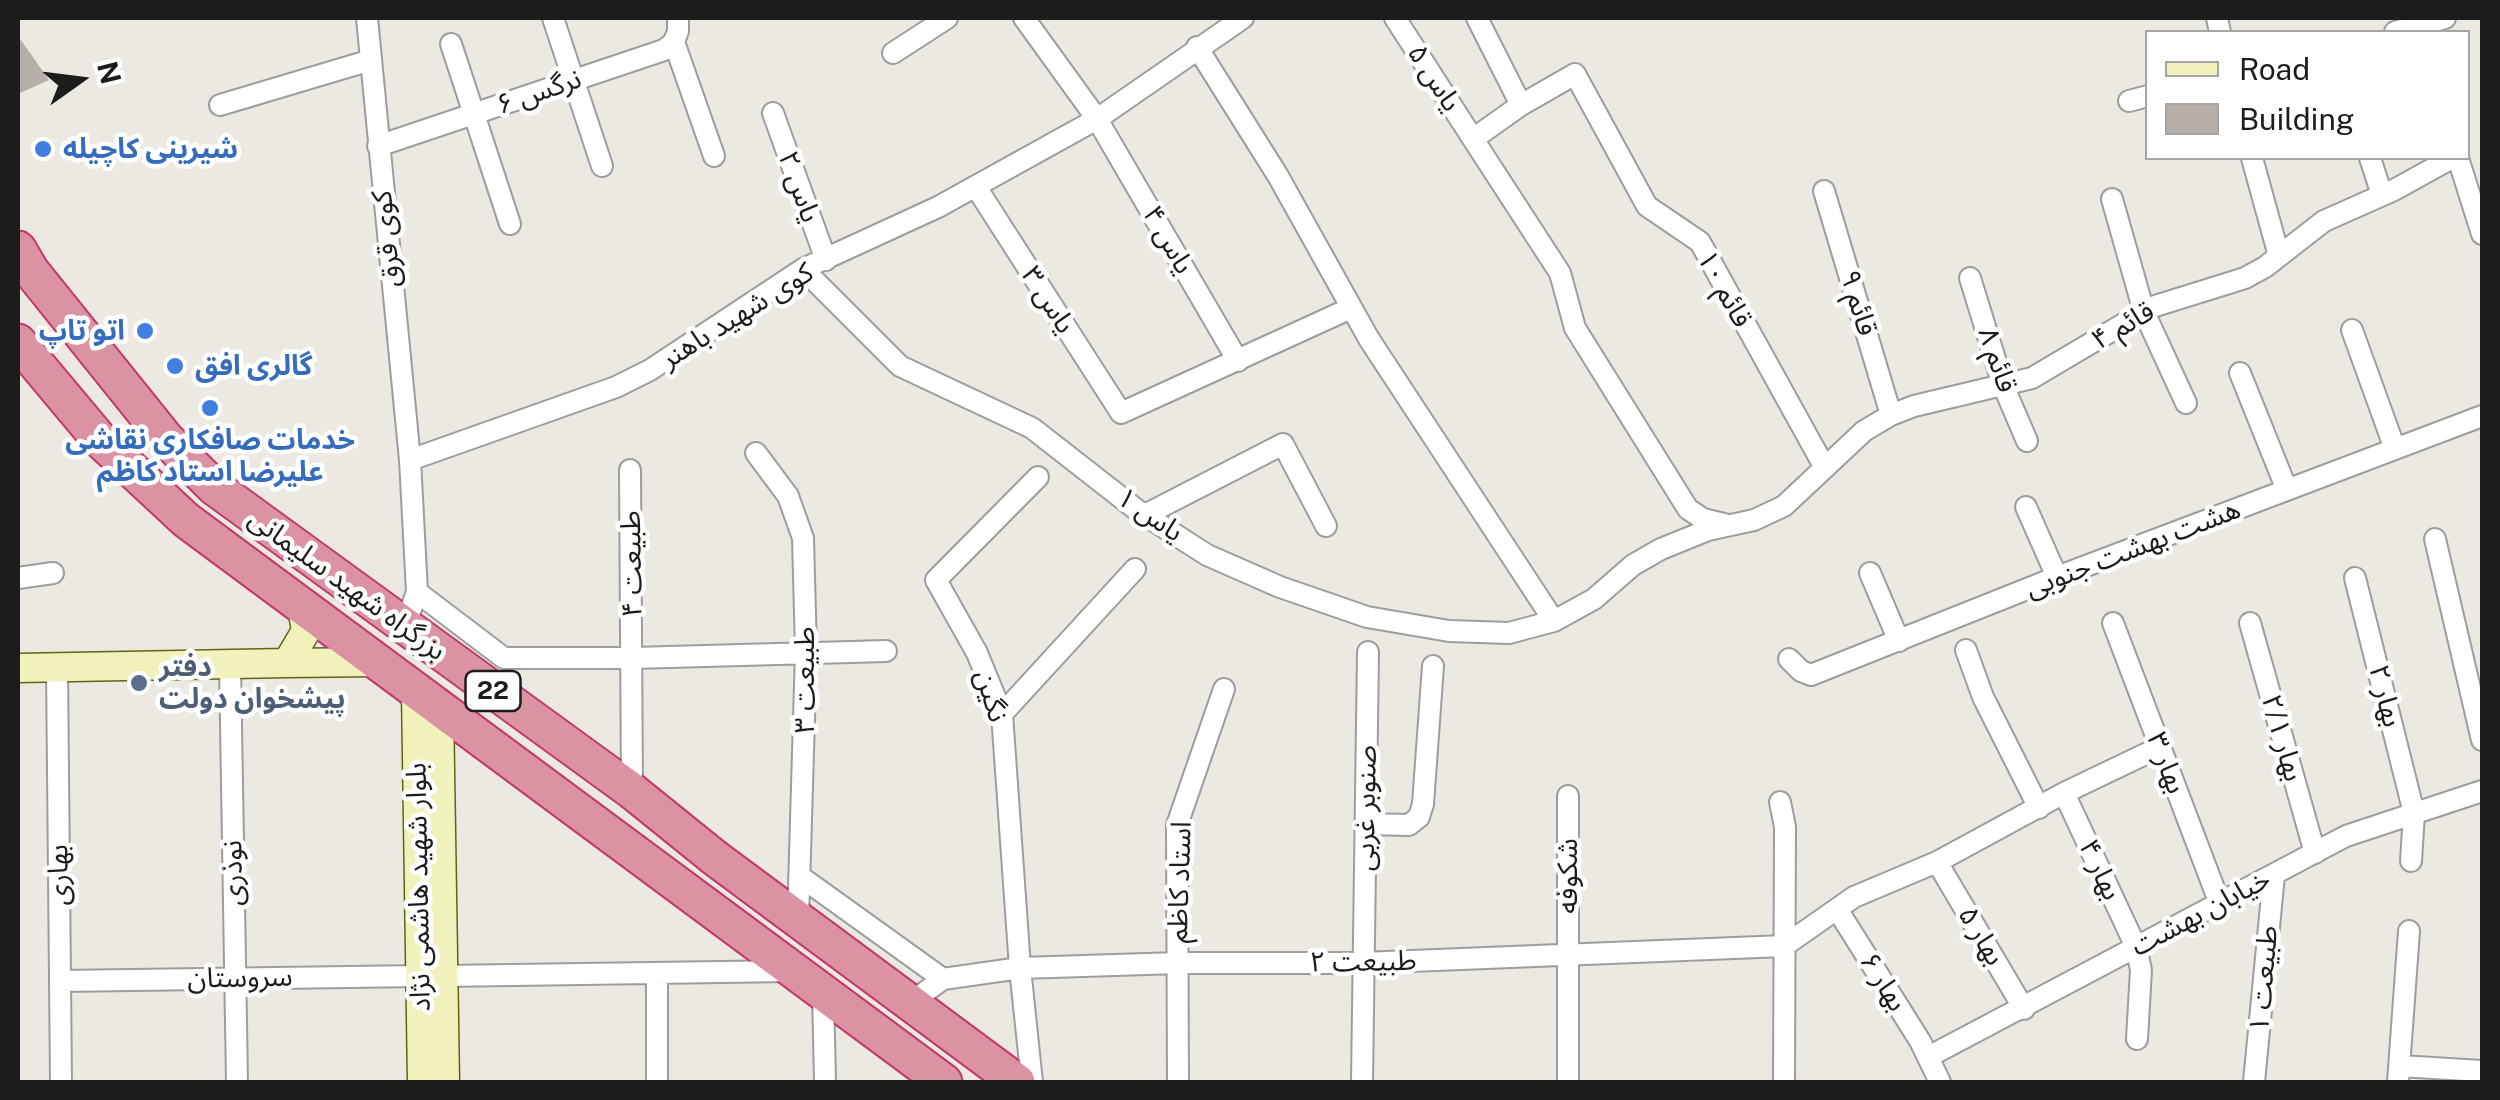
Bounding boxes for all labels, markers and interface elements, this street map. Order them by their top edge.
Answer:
north arrow [30,30,130,130]
legend [2145,30,2470,160]
street label: یاس ۵ [1400,38,1468,118]
text: Road [2239,51,2310,87]
text: N [91,58,128,87]
street label: نرگس ۶ [492,62,586,122]
text: Building [2239,101,2354,137]
place label: شیرینی کاچیله [63,132,238,166]
marker: شیرینی کاچیله [32,138,54,160]
street label: یاس ۲ [771,147,827,227]
street label: کوی قرق [365,189,409,289]
street label: یاس ۴ [1135,200,1201,280]
street label: قائم ۱۰ [1689,245,1759,333]
street label: کوی شهید باهنر [654,256,820,376]
street label: یاس ۳ [1014,260,1082,340]
street label: قائم ۹ [1832,266,1884,340]
street label: قائم ۴ [2086,295,2160,357]
place label: اتو تاپ [39,314,125,348]
marker: اتو تاپ [134,320,156,342]
street label: قائم ۸ [1970,323,2024,397]
place label: گالری افق [195,349,313,383]
marker: گالری افق [164,355,186,377]
marker: خدمات صافکاری نقاشی علیرضا استاد کاظم [199,397,221,419]
place label: خدمات صافکاری نقاشی علیرضا استاد کاظم [65,423,355,489]
street label: یاس ۱ [1110,481,1190,549]
street label: هشت بهشت جنوبی [2021,493,2245,605]
street label: بزرگراه شهید سلیمانی [242,502,452,668]
street label: طبیعت ۴ [614,510,650,618]
street label: طبیعت ٣ [788,626,822,734]
place label: دفتر پیشخوان دولت [159,650,345,716]
street label: بهار ۲ [2361,661,2409,731]
street label: نگین [967,666,1015,726]
road number: 22 [466,671,520,711]
marker: دفتر پیشخوان دولت [128,672,150,694]
street label: بهار ۲/۱ [2254,691,2310,785]
street label: بهار ۳ [2139,728,2193,798]
street label: صنوبر غربی [1348,745,1384,871]
street label: بلوار شهید هاشمی نژاد [400,762,438,1012]
street label: استاد کاظم [1161,821,1199,943]
street label: بهار ۴ [2071,834,2129,906]
street label: شکوفه [1551,838,1585,914]
street label: نوذری [216,840,250,906]
street label: بهاری [42,844,76,906]
street label: خیابان بهشت [2126,862,2276,964]
street label: بهار ۵ [1950,900,2012,972]
street label: طبیعت ۱ [2243,924,2285,1034]
street label: طبیعت ۲ [1309,944,1417,980]
street label: بهار ۶ [1852,946,1914,1018]
street label: سروستان [187,960,293,996]

